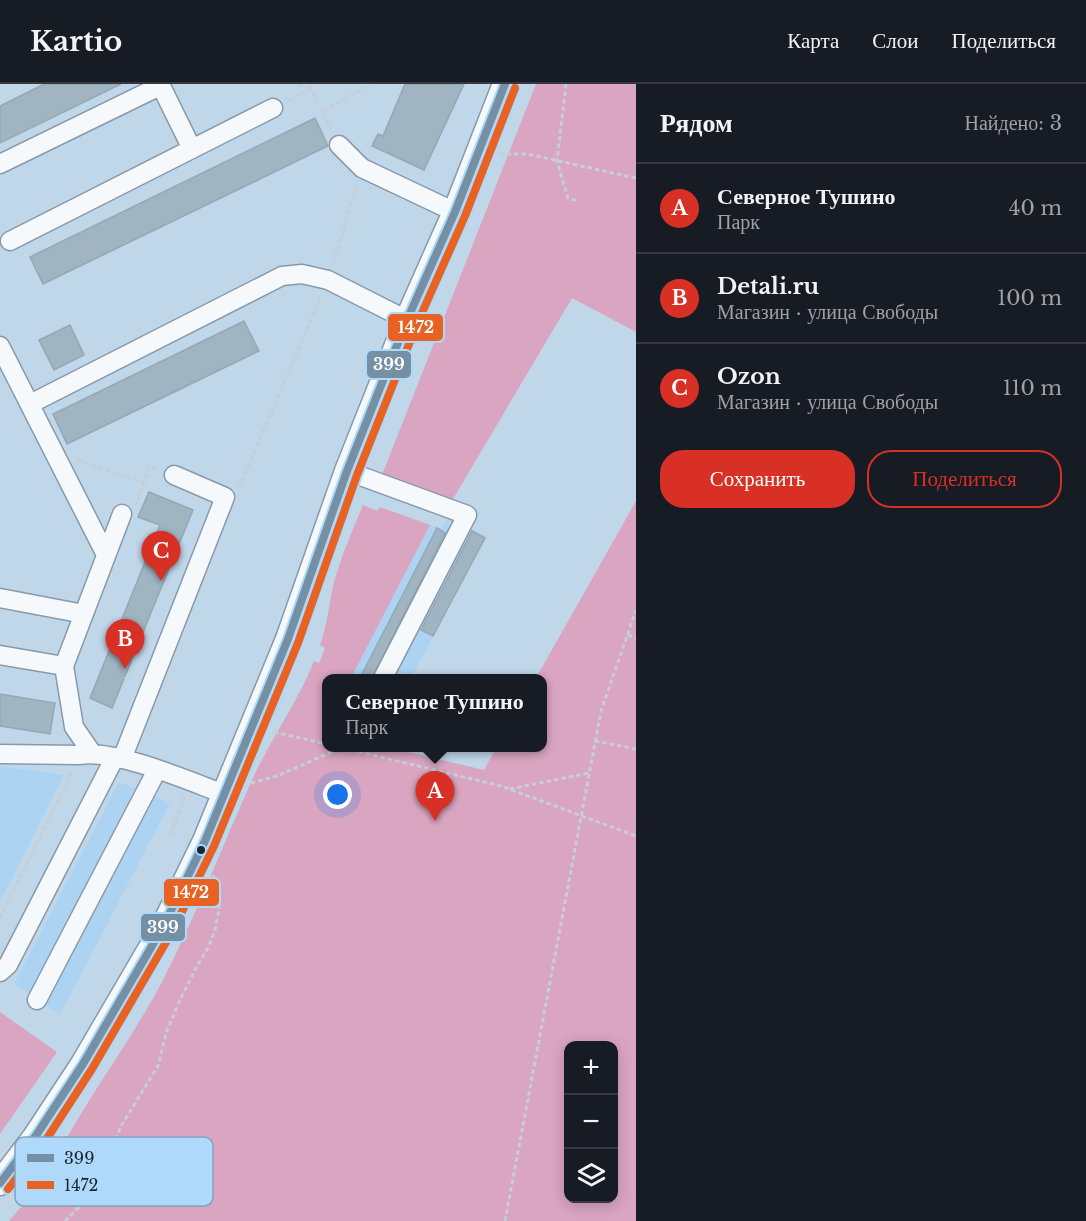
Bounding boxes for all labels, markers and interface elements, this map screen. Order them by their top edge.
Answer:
text: Kartio [30,24,122,59]
text: Карта [787,28,839,54]
text: Слои [872,28,918,54]
text: Поделиться [951,28,1056,54]
text: Рядом [660,107,733,139]
text: Найдено: 3 [964,111,1062,135]
text: Северное Тушино [717,183,896,210]
text: A [671,196,688,220]
text: 40 m [1009,196,1062,220]
text: Парк [717,210,760,234]
text: Detali.ru [717,273,819,300]
text: B [672,286,687,310]
text: 100 m [997,286,1062,310]
text: Магазин · улица Свободы [717,300,938,324]
line badge: 1472 [387,313,444,342]
text: 1472 [398,317,434,337]
line badge: 399 [366,350,412,379]
text: 399 [373,354,405,374]
text: Ozon [717,363,781,390]
text: C [671,376,688,400]
text: 110 m [1003,376,1062,400]
text: Магазин · улица Свободы [717,390,938,414]
button: Сохранить [660,450,855,508]
button: Поделиться [867,450,1062,508]
pin: C [142,532,180,581]
pin: B [106,620,144,669]
popup [322,674,547,752]
text: Северное Тушино [345,688,524,715]
text: Парк [345,715,388,739]
pin: A [416,772,454,821]
your location [323,780,352,809]
unlabelled marker [195,844,207,856]
line badge: 1472 [163,878,220,907]
text: 1472 [173,882,209,902]
line badge: 399 [140,913,186,942]
text: 399 [147,917,179,937]
map controls [564,1041,618,1203]
button: + [564,1041,618,1095]
button: − [564,1095,618,1149]
legend [15,1137,213,1206]
text: 399 [64,1148,94,1168]
button: layers [564,1149,618,1203]
text: 1472 [64,1175,98,1195]

